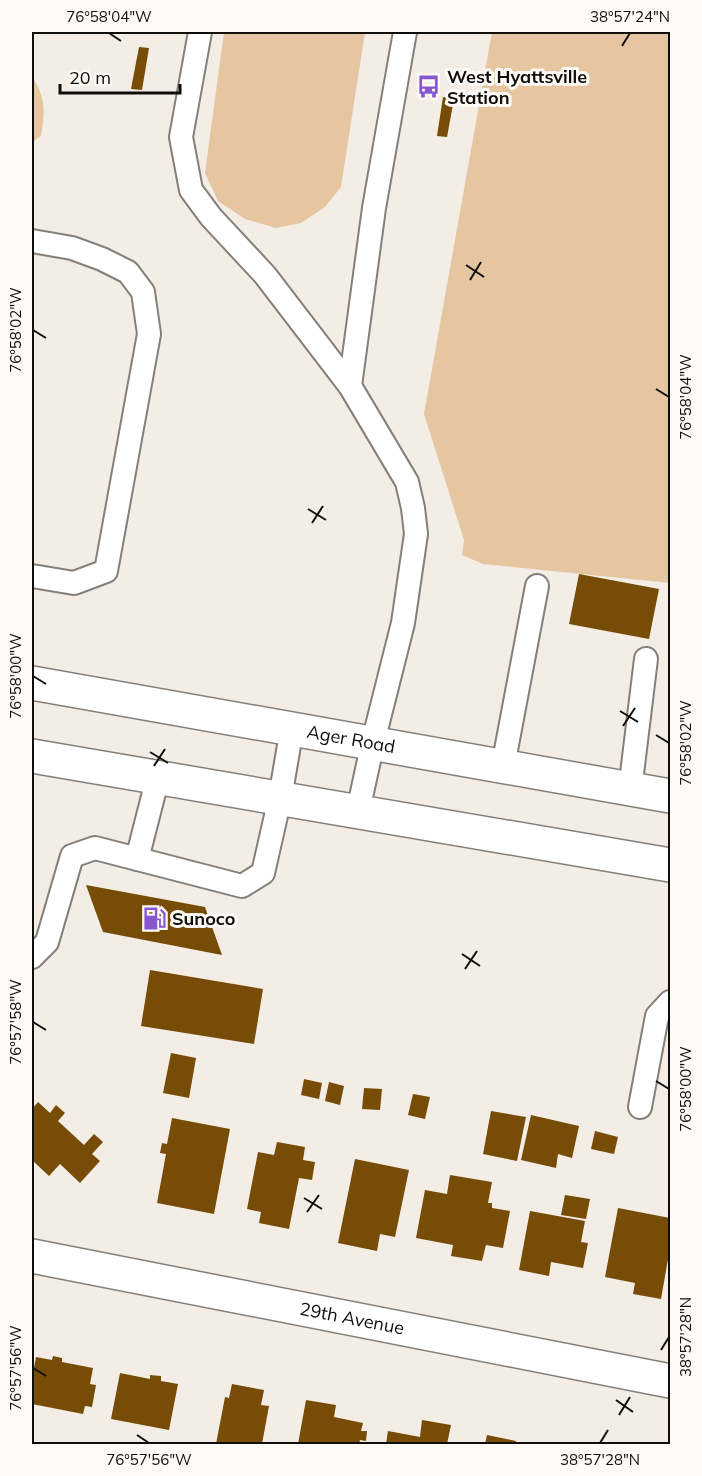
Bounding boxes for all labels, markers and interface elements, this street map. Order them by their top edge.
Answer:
text: 76°58'04"W [66,7,152,26]
text: 38°57'24"N [590,7,670,26]
scale bar [60,57,180,95]
place label: West Hyattsville Station [447,65,587,109]
text: 20 m [69,66,111,89]
bus stop icon: West Hyattsville Station [416,74,442,100]
text: 76°58'02"W [6,287,25,373]
text: 76°58'04"W [676,354,695,440]
text: 76°58'00"W [6,633,25,719]
text: 76°58'02"W [676,700,695,786]
street label: Ager Road [305,720,397,758]
fuel station icon: Sunoco [141,906,167,932]
place label: Sunoco [172,907,235,930]
text: 76°57'58"W [6,979,25,1065]
text: 76°58'00"W [676,1046,695,1132]
street label: 29th Avenue [298,1297,406,1340]
text: 38°57'28"N [676,1297,695,1377]
text: 76°57'56"W [6,1325,25,1411]
text: 76°57'56"W [106,1450,192,1469]
text: 38°57'28"N [560,1450,640,1469]

